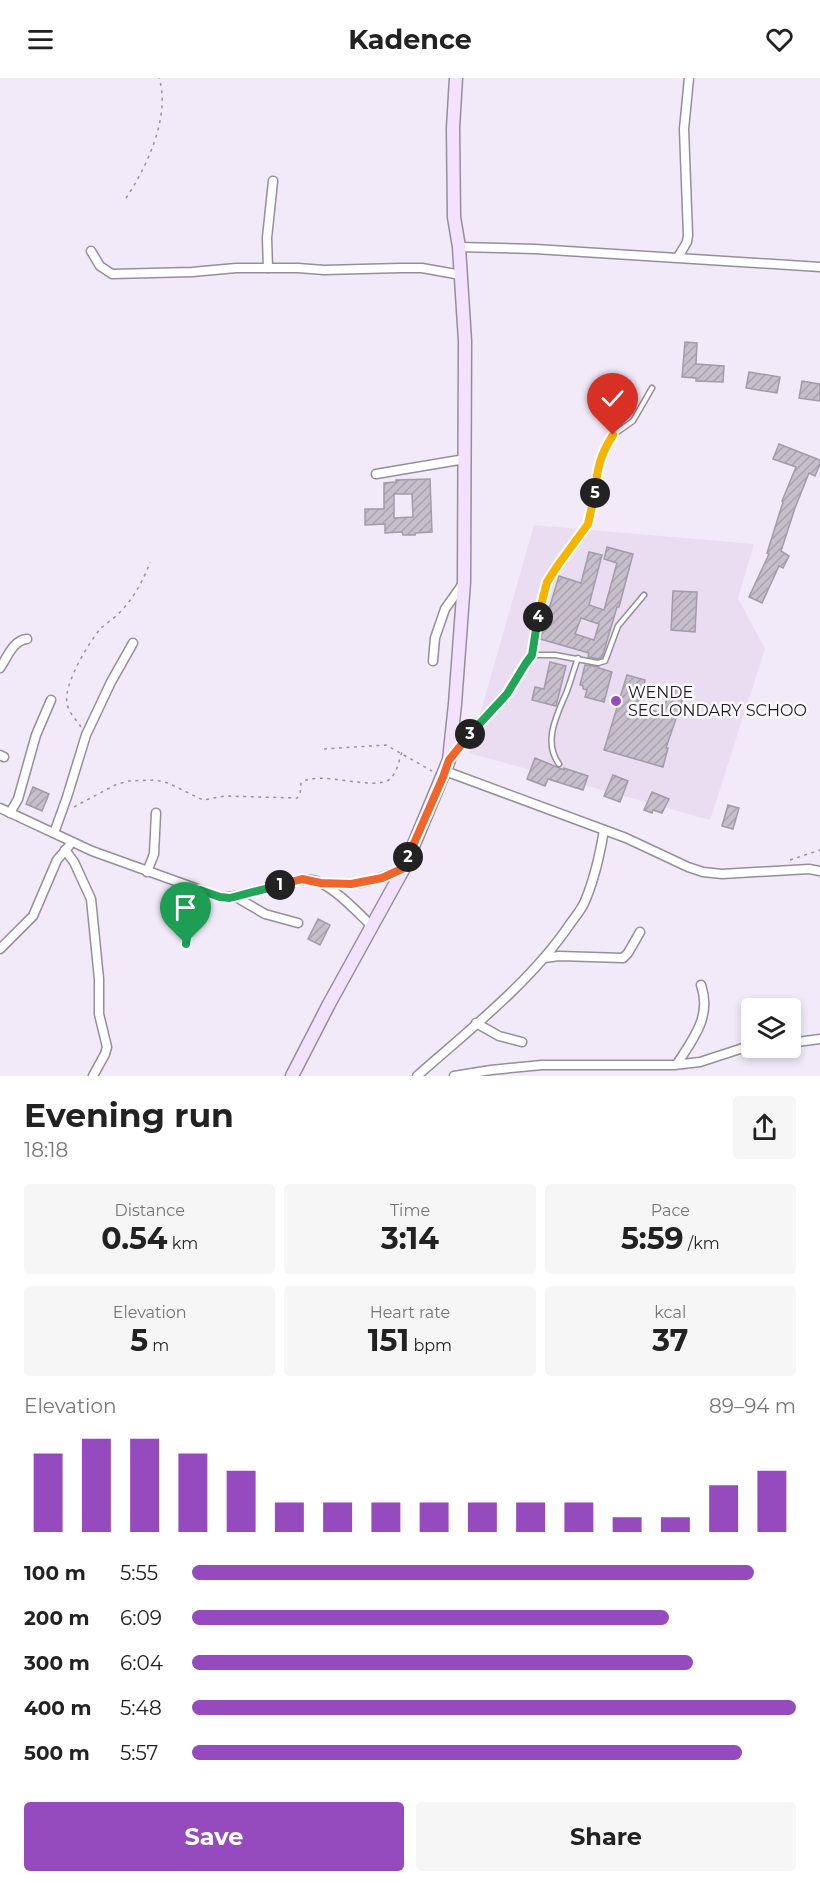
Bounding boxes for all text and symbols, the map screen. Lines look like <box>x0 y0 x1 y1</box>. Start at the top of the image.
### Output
icon: menu <box>24 23 57 56</box>
text: Kadence <box>348 23 472 56</box>
icon: heart <box>763 23 796 56</box>
pin <box>587 373 638 435</box>
icon: check <box>596 382 629 415</box>
pin: 5 <box>580 478 610 508</box>
text: 5 <box>590 483 600 502</box>
pin: 4 <box>523 602 553 632</box>
text: 4 <box>532 607 544 626</box>
place label: WENDE SECLONDARY SCHOO <box>628 683 807 720</box>
marker: WENDE SECLONDARY SCHOO <box>609 694 623 708</box>
pin: 3 <box>455 719 485 749</box>
text: 3 <box>465 724 475 743</box>
pin: 2 <box>393 842 423 872</box>
text: 2 <box>403 847 413 866</box>
pin: 1 <box>265 870 295 900</box>
text: 1 <box>277 875 283 894</box>
pin <box>160 882 211 944</box>
icon: arrive <box>169 891 202 924</box>
map controls <box>741 998 801 1058</box>
button: layers <box>741 998 801 1058</box>
text: Evening run <box>24 1095 234 1135</box>
button: share <box>733 1096 796 1159</box>
text: 18:18 <box>24 1138 68 1162</box>
text: Distance <box>115 1201 185 1220</box>
text: Time <box>390 1201 430 1220</box>
text: Pace <box>651 1201 690 1220</box>
text: 0.54 <box>101 1220 168 1257</box>
text: 3:14 <box>381 1220 439 1257</box>
text: 5:59 <box>621 1220 684 1257</box>
text: km <box>168 1234 198 1253</box>
text: /km <box>684 1234 720 1253</box>
text: Elevation <box>113 1303 187 1322</box>
text: Heart rate <box>370 1303 450 1322</box>
text: kcal <box>654 1303 686 1322</box>
text: 5 <box>130 1322 148 1359</box>
text: 151 <box>368 1322 409 1359</box>
text: 37 <box>652 1322 688 1359</box>
text: m <box>148 1336 169 1355</box>
text: bpm <box>409 1336 452 1355</box>
text: Elevation <box>24 1394 116 1418</box>
text: 89–94 m <box>709 1394 796 1418</box>
text: 100 m <box>24 1561 86 1585</box>
text: 5:55 <box>120 1561 158 1585</box>
text: 200 m <box>24 1606 90 1630</box>
text: 6:09 <box>120 1606 162 1630</box>
text: 300 m <box>24 1651 90 1675</box>
text: 6:04 <box>120 1651 163 1675</box>
text: 400 m <box>24 1696 92 1720</box>
text: 5:48 <box>120 1696 162 1720</box>
text: 500 m <box>24 1741 90 1765</box>
text: 5:57 <box>120 1741 158 1765</box>
button: Save <box>24 1802 404 1871</box>
button: Share <box>416 1802 796 1871</box>

